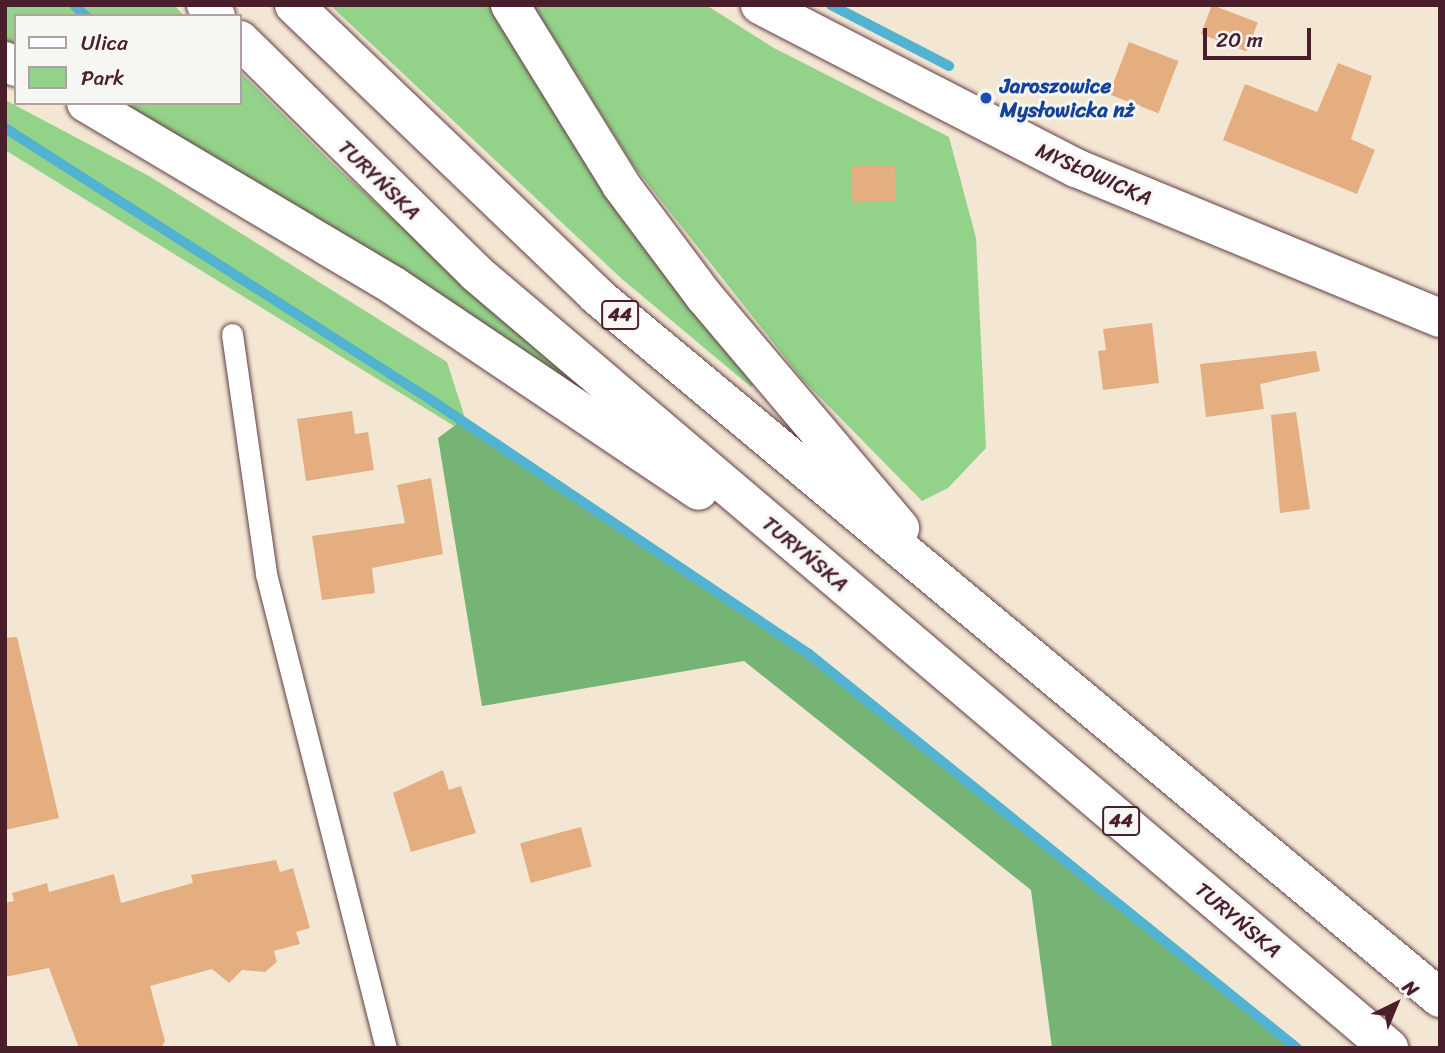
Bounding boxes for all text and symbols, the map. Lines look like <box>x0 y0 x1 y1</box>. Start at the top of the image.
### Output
legend <box>14 14 242 105</box>
scale bar <box>1207 14 1316 58</box>
text: 20 m <box>1216 21 1263 59</box>
text: Ulica <box>81 24 128 62</box>
text: Park <box>81 59 124 97</box>
place label: Jaroszowice Mysłowicka nż <box>1000 73 1134 123</box>
marker: Jaroszowice Mysłowicka nż <box>978 90 994 106</box>
street label: TURYŃSKA <box>333 135 425 225</box>
street label: MYSŁOWICKA <box>1032 137 1156 211</box>
road number: 44 <box>601 300 639 330</box>
street label: TURYŃSKA <box>757 511 853 597</box>
road number: 44 <box>1102 806 1140 836</box>
street label: TURYŃSKA <box>1190 877 1286 963</box>
north arrow <box>1361 969 1431 1039</box>
text: N <box>1395 972 1427 1005</box>

